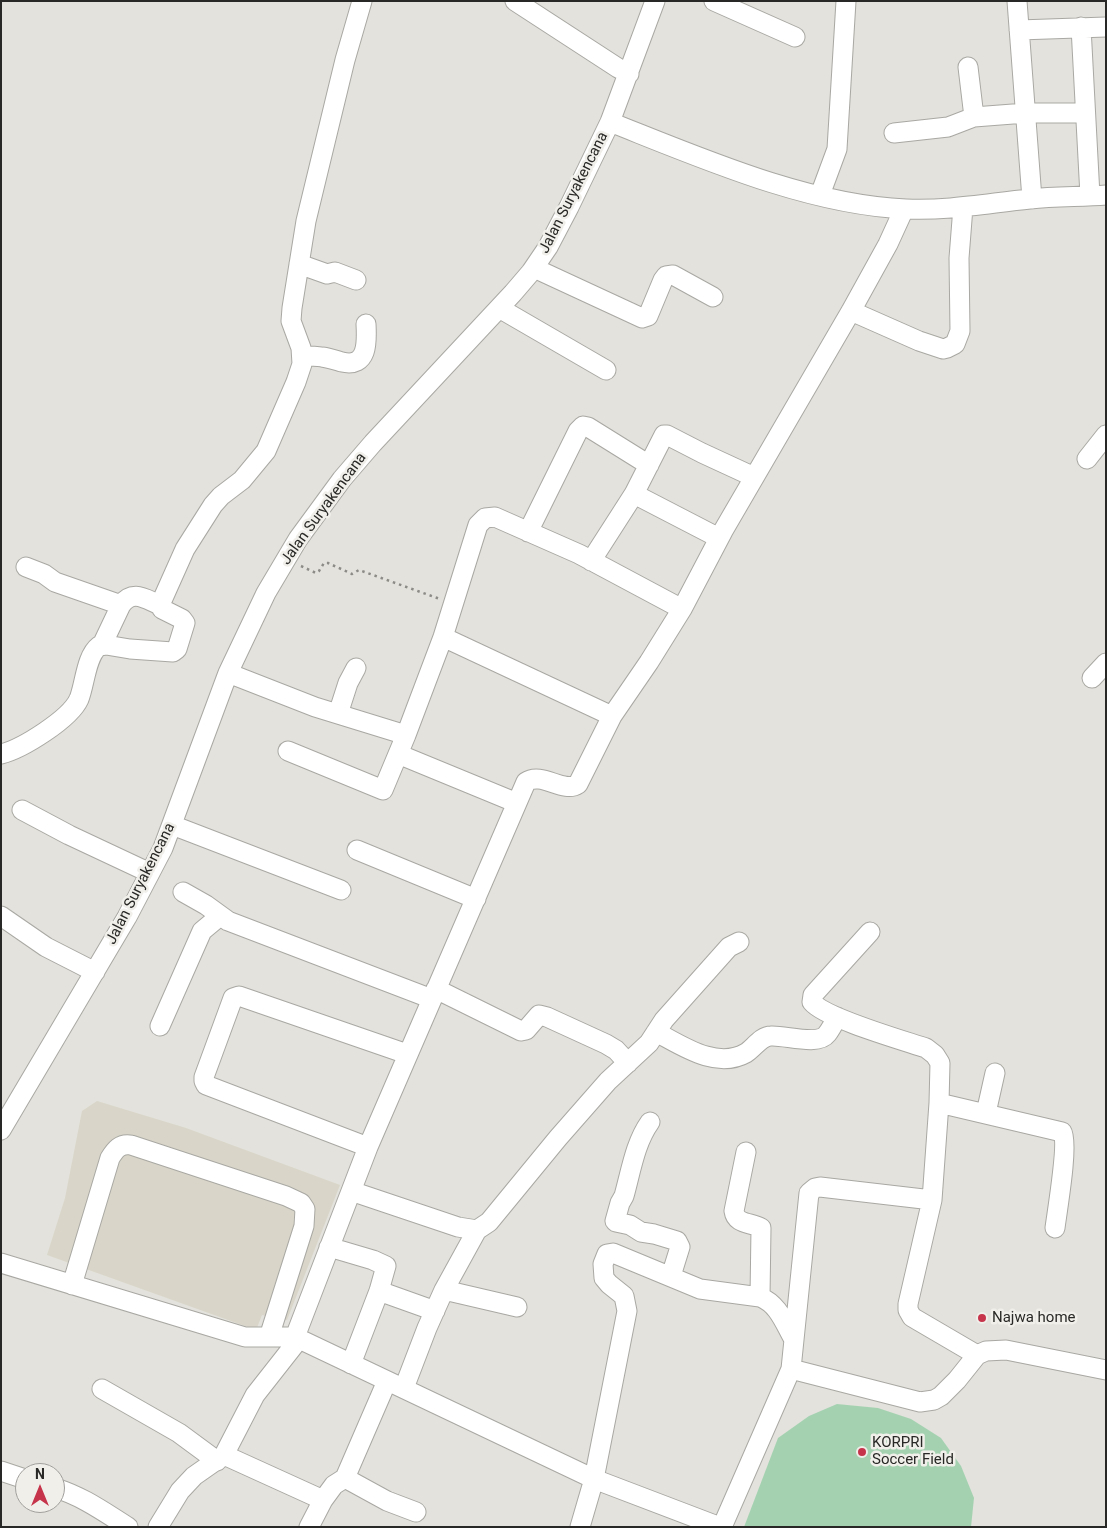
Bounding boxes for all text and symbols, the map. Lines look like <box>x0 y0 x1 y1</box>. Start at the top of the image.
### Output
street label: Jalan Suryakencana <box>536 129 612 257</box>
street label: Jalan Suryakencana <box>277 450 371 568</box>
street label: Jalan Suryakencana <box>103 820 179 948</box>
place label: Najwa home <box>992 1309 1076 1327</box>
marker: Najwa home <box>976 1312 988 1324</box>
place label: KORPRI Soccer Field <box>872 1434 954 1469</box>
marker: KORPRI Soccer Field <box>856 1446 868 1458</box>
north arrow <box>15 1463 65 1513</box>
text: N <box>35 1466 45 1482</box>

